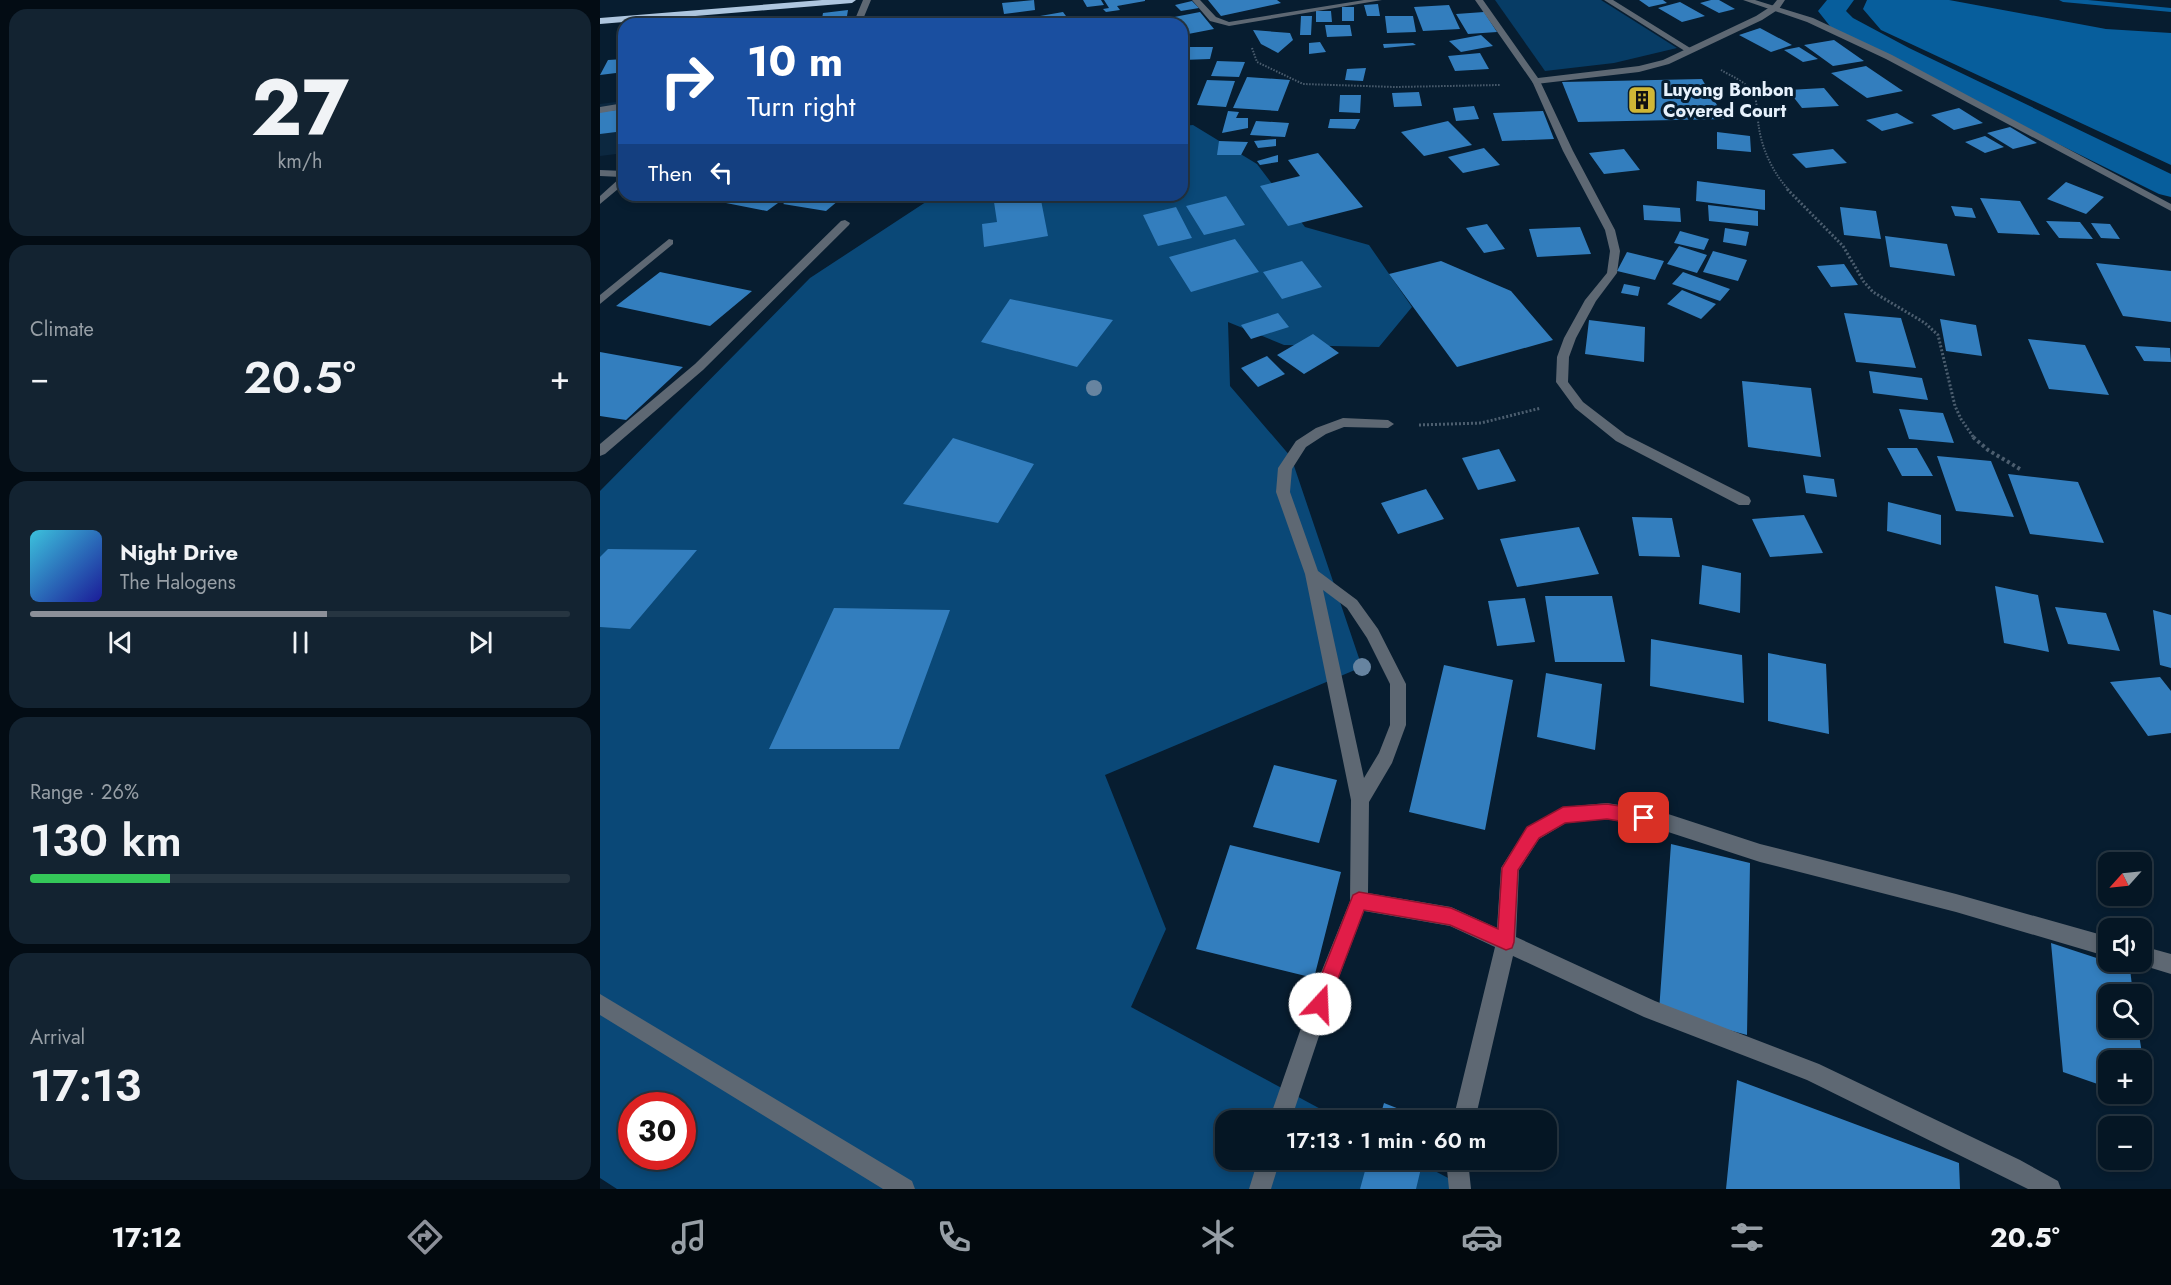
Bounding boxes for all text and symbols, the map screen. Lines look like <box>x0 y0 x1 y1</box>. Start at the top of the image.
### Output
text: 10 m <box>747 31 843 92</box>
icon: right <box>648 42 726 120</box>
text: 27 <box>251 52 349 164</box>
place label: Luyong Bonbon Covered Court <box>1663 77 1794 124</box>
building icon: Luyong Bonbon Covered Court <box>1626 84 1658 116</box>
text: Turn right <box>747 87 855 126</box>
text: km/h <box>277 147 323 176</box>
icon: left <box>705 156 738 189</box>
text: Then <box>648 157 693 189</box>
text: Climate <box>30 315 94 344</box>
text: 20.5° <box>243 345 356 410</box>
text: − <box>30 354 49 401</box>
text: + <box>550 354 570 401</box>
text: Night Drive <box>120 536 238 568</box>
text: The Halogens <box>120 568 236 597</box>
icon: previous <box>104 626 137 659</box>
icon: pause <box>284 626 317 659</box>
icon: next <box>464 626 497 659</box>
text: Range · 26% <box>30 778 139 807</box>
pin <box>1618 792 1669 843</box>
icon: arrive <box>1627 801 1660 834</box>
text: 130 km <box>30 808 182 873</box>
north arrow <box>2098 852 2152 906</box>
map controls <box>2098 852 2152 1170</box>
button: sound <box>2098 918 2152 972</box>
position arrow <box>1288 972 1352 1036</box>
button: search <box>2098 984 2152 1038</box>
text: Arrival <box>30 1023 85 1052</box>
button: + <box>2098 1050 2152 1104</box>
text: 17:13 <box>30 1053 141 1118</box>
speed limit sign: 30 <box>618 1092 696 1170</box>
button: − <box>2098 1116 2152 1170</box>
text: 17:13 · 1 min · 60 m <box>1286 1124 1486 1156</box>
icon: directions <box>404 1216 446 1258</box>
icon: music <box>668 1216 710 1258</box>
icon: phone <box>933 1216 975 1258</box>
icon: climate <box>1197 1216 1239 1258</box>
icon: car <box>1461 1216 1503 1258</box>
icon: filters <box>1726 1216 1768 1258</box>
text: 17:12 <box>111 1218 181 1257</box>
text: 20.5° <box>1990 1218 2060 1257</box>

